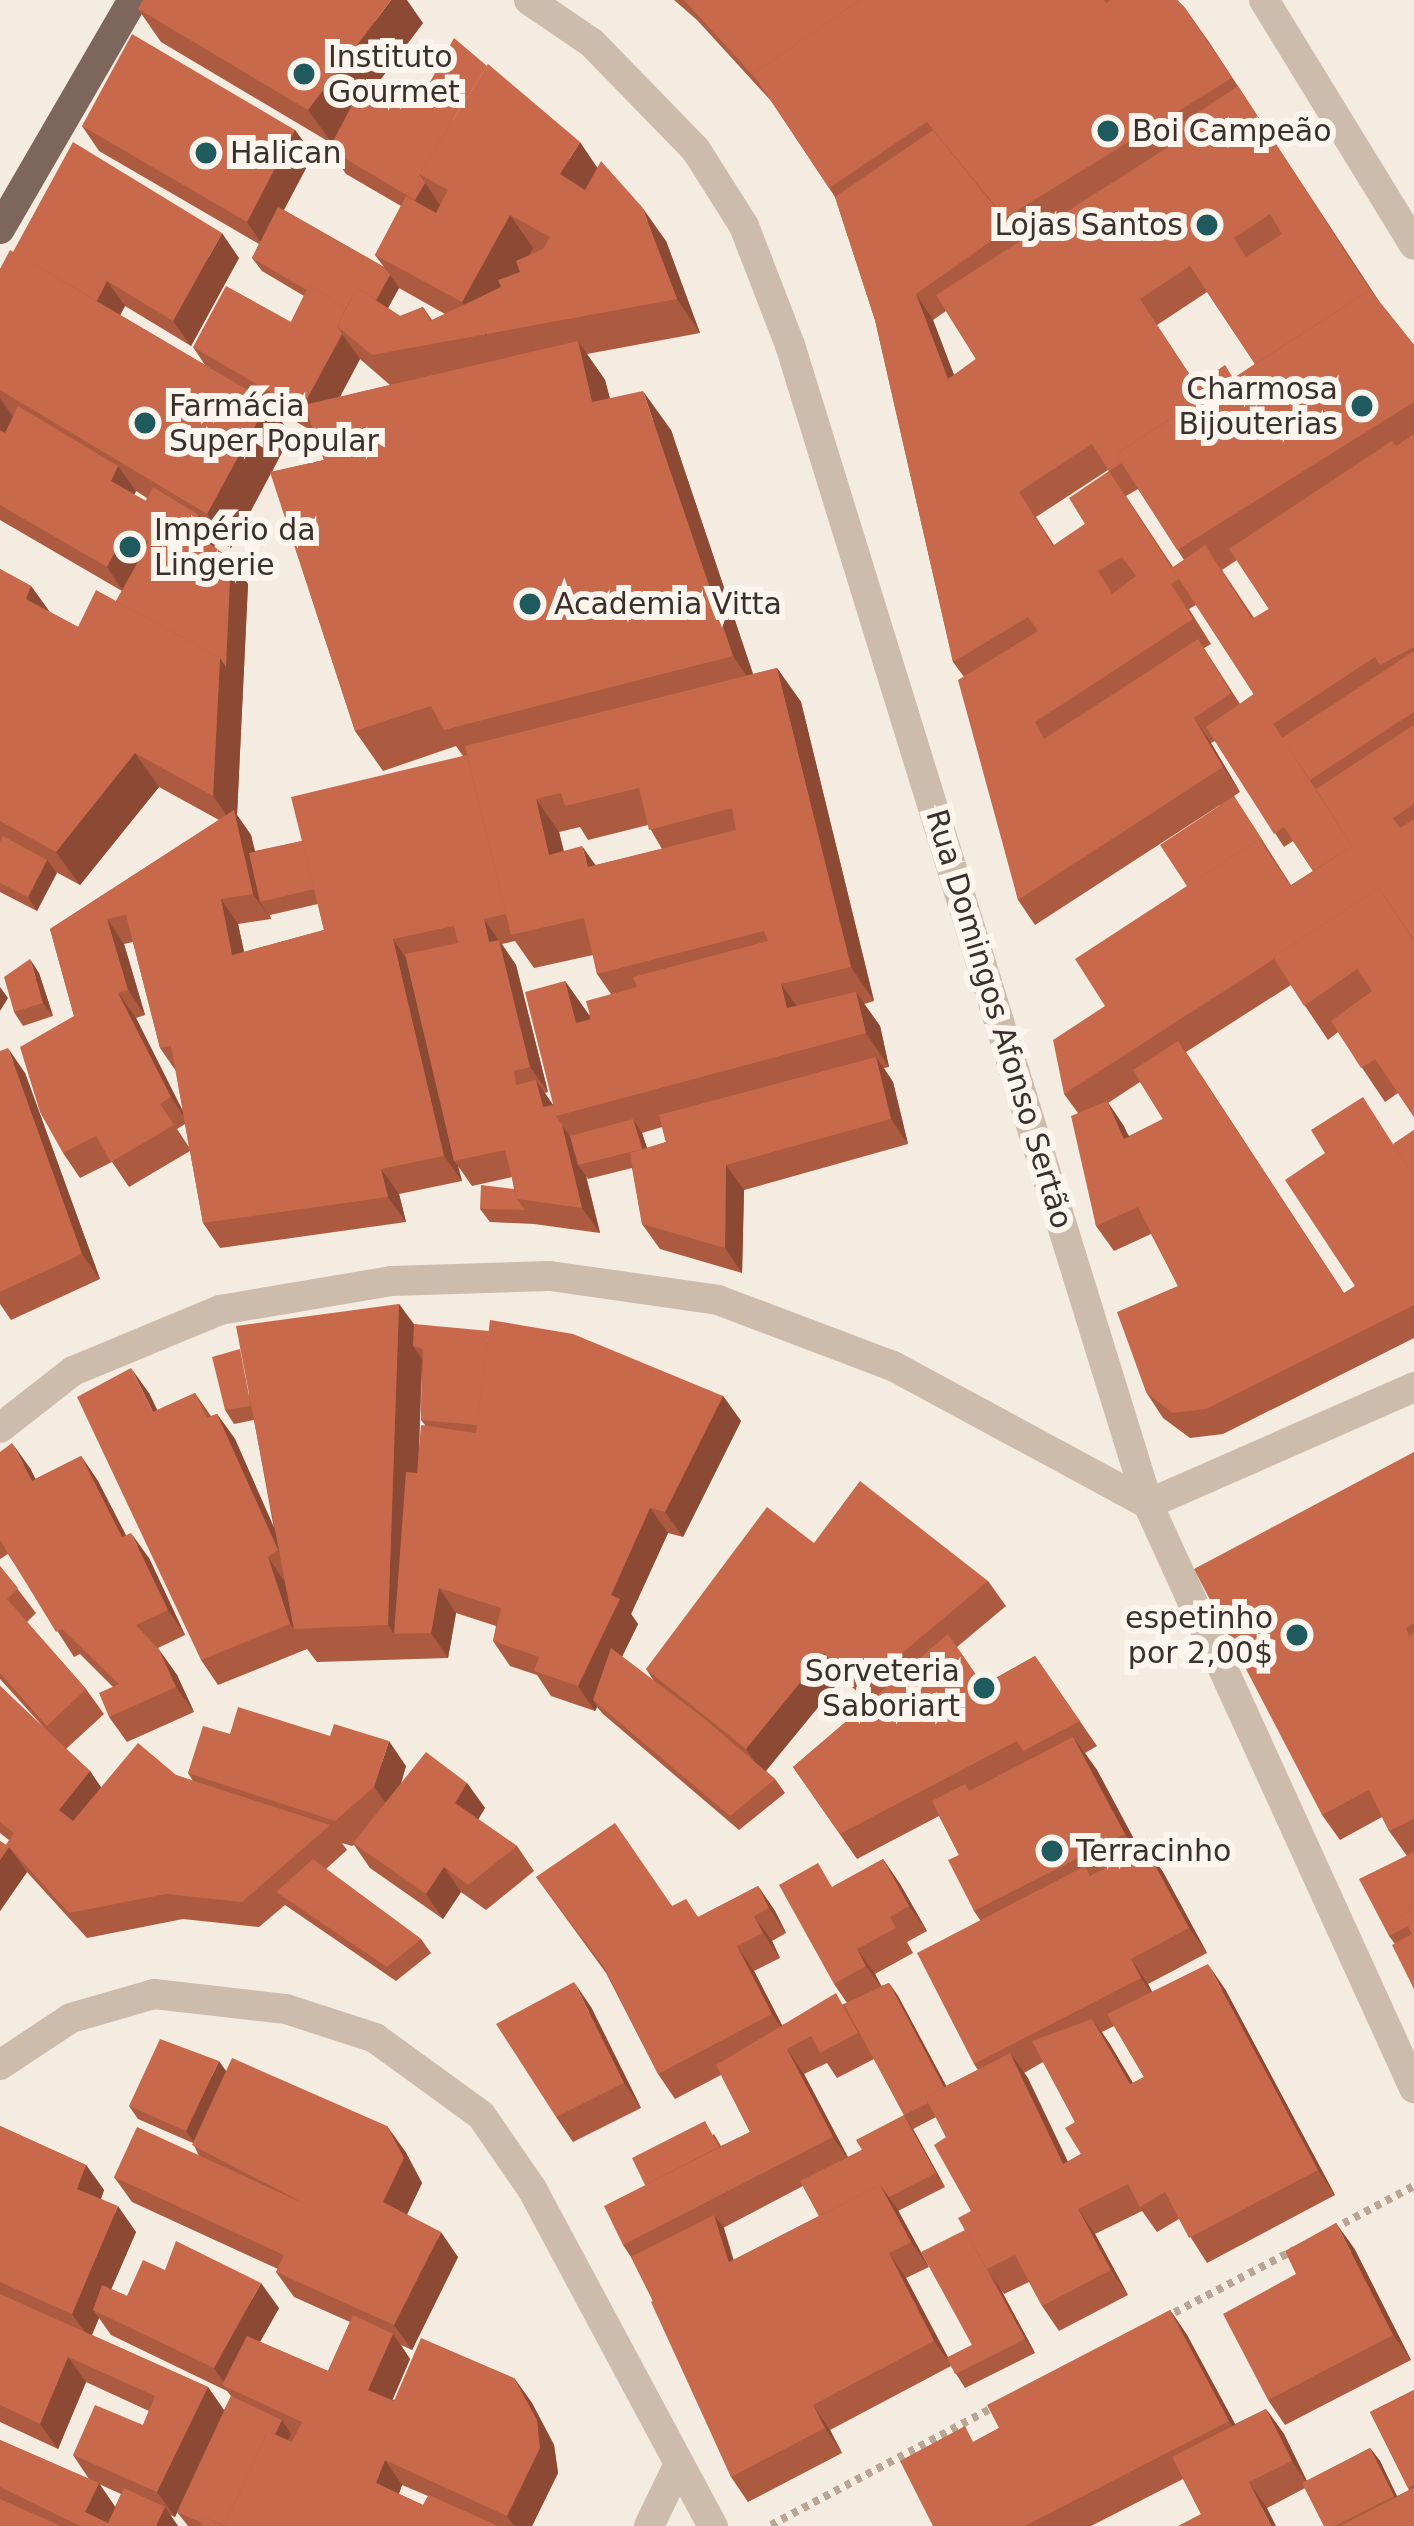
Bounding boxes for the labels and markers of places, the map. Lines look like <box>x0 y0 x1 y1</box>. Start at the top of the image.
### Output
place label: Instituto Gourmet <box>328 39 460 110</box>
marker: Instituto Gourmet <box>291 61 317 87</box>
place label: Boi Campeão <box>1132 113 1332 149</box>
marker: Boi Campeão <box>1095 118 1121 144</box>
place label: Halican <box>230 135 342 171</box>
marker: Halican <box>193 140 219 166</box>
place label: Lojas Santos <box>994 207 1183 243</box>
marker: Lojas Santos <box>1194 212 1220 238</box>
place label: Charmosa Bijouterias <box>1178 371 1338 442</box>
place label: Farmácia Super Popular <box>169 388 379 458</box>
marker: Charmosa Bijouterias <box>1349 393 1375 419</box>
marker: Farmácia Super Popular <box>132 410 158 436</box>
place label: Império da Lingerie <box>154 512 316 582</box>
marker: Império da Lingerie <box>117 534 143 560</box>
place label: Academia Vitta <box>554 586 782 622</box>
marker: Academia Vitta <box>517 591 543 617</box>
place label: espetinho por 2,00$ <box>1125 1600 1273 1670</box>
marker: espetinho por 2,00$ <box>1284 1622 1310 1648</box>
place label: Sorveteria Saboriart <box>805 1653 960 1724</box>
marker: Sorveteria Saboriart <box>971 1675 997 1701</box>
place label: Terracinho <box>1076 1833 1231 1869</box>
marker: Terracinho <box>1039 1838 1065 1864</box>

